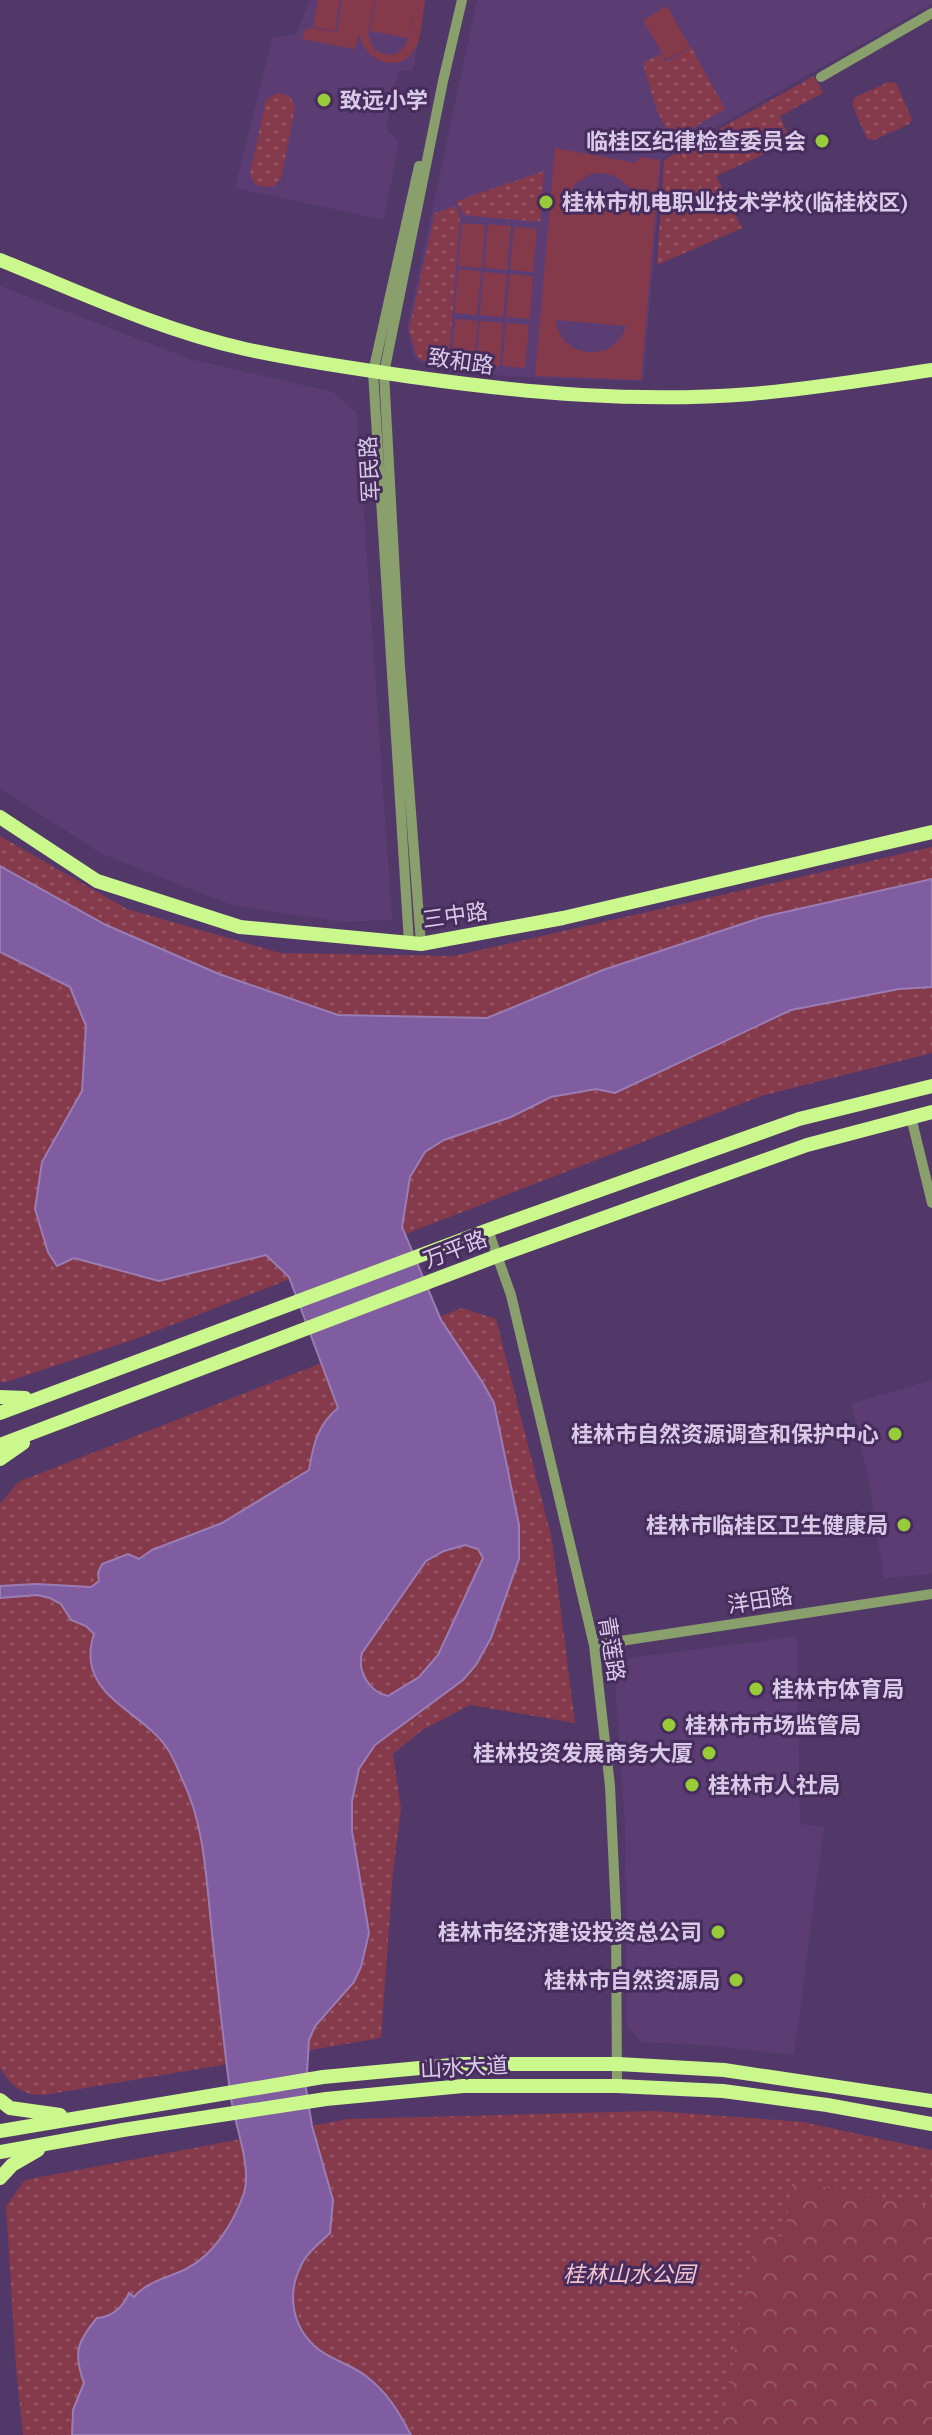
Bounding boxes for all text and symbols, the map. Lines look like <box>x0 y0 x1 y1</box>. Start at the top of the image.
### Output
place label: 致远小学 <box>340 85 428 115</box>
marker: 致远小学 <box>315 91 333 109</box>
place label: 临桂区纪律检查委员会 <box>586 126 806 156</box>
marker: 临桂区纪律检查委员会 <box>813 132 831 150</box>
place label: 桂林市机电职业技术学校(临桂校区) <box>562 187 909 217</box>
marker: 桂林市机电职业技术学校(临桂校区) <box>537 193 555 211</box>
street label: 致和路 <box>426 342 496 380</box>
street label: 军民路 <box>352 435 386 503</box>
street label: 三中路 <box>420 896 490 934</box>
street label: 万平路 <box>419 1223 491 1275</box>
place label: 桂林市自然资源调查和保护中心 <box>571 1419 879 1449</box>
marker: 桂林市自然资源调查和保护中心 <box>886 1425 904 1443</box>
place label: 桂林市临桂区卫生健康局 <box>646 1510 888 1540</box>
marker: 桂林市临桂区卫生健康局 <box>895 1516 913 1534</box>
street label: 洋田路 <box>725 1580 795 1620</box>
street label: 青莲路 <box>592 1614 632 1684</box>
place label: 桂林市体育局 <box>772 1674 904 1704</box>
marker: 桂林市体育局 <box>747 1680 765 1698</box>
place label: 桂林市市场监管局 <box>685 1710 861 1740</box>
marker: 桂林市市场监管局 <box>660 1716 678 1734</box>
place label: 桂林投资发展商务大厦 <box>473 1738 693 1768</box>
marker: 桂林投资发展商务大厦 <box>700 1744 718 1762</box>
place label: 桂林市人社局 <box>708 1770 840 1800</box>
marker: 桂林市人社局 <box>683 1776 701 1794</box>
place label: 桂林市经济建设投资总公司 <box>438 1917 702 1947</box>
marker: 桂林市经济建设投资总公司 <box>709 1923 727 1941</box>
place label: 桂林市自然资源局 <box>544 1965 720 1995</box>
marker: 桂林市自然资源局 <box>727 1971 745 1989</box>
street label: 山水大道 <box>419 2050 509 2084</box>
park label: 桂林山水公园 <box>563 2259 698 2289</box>

